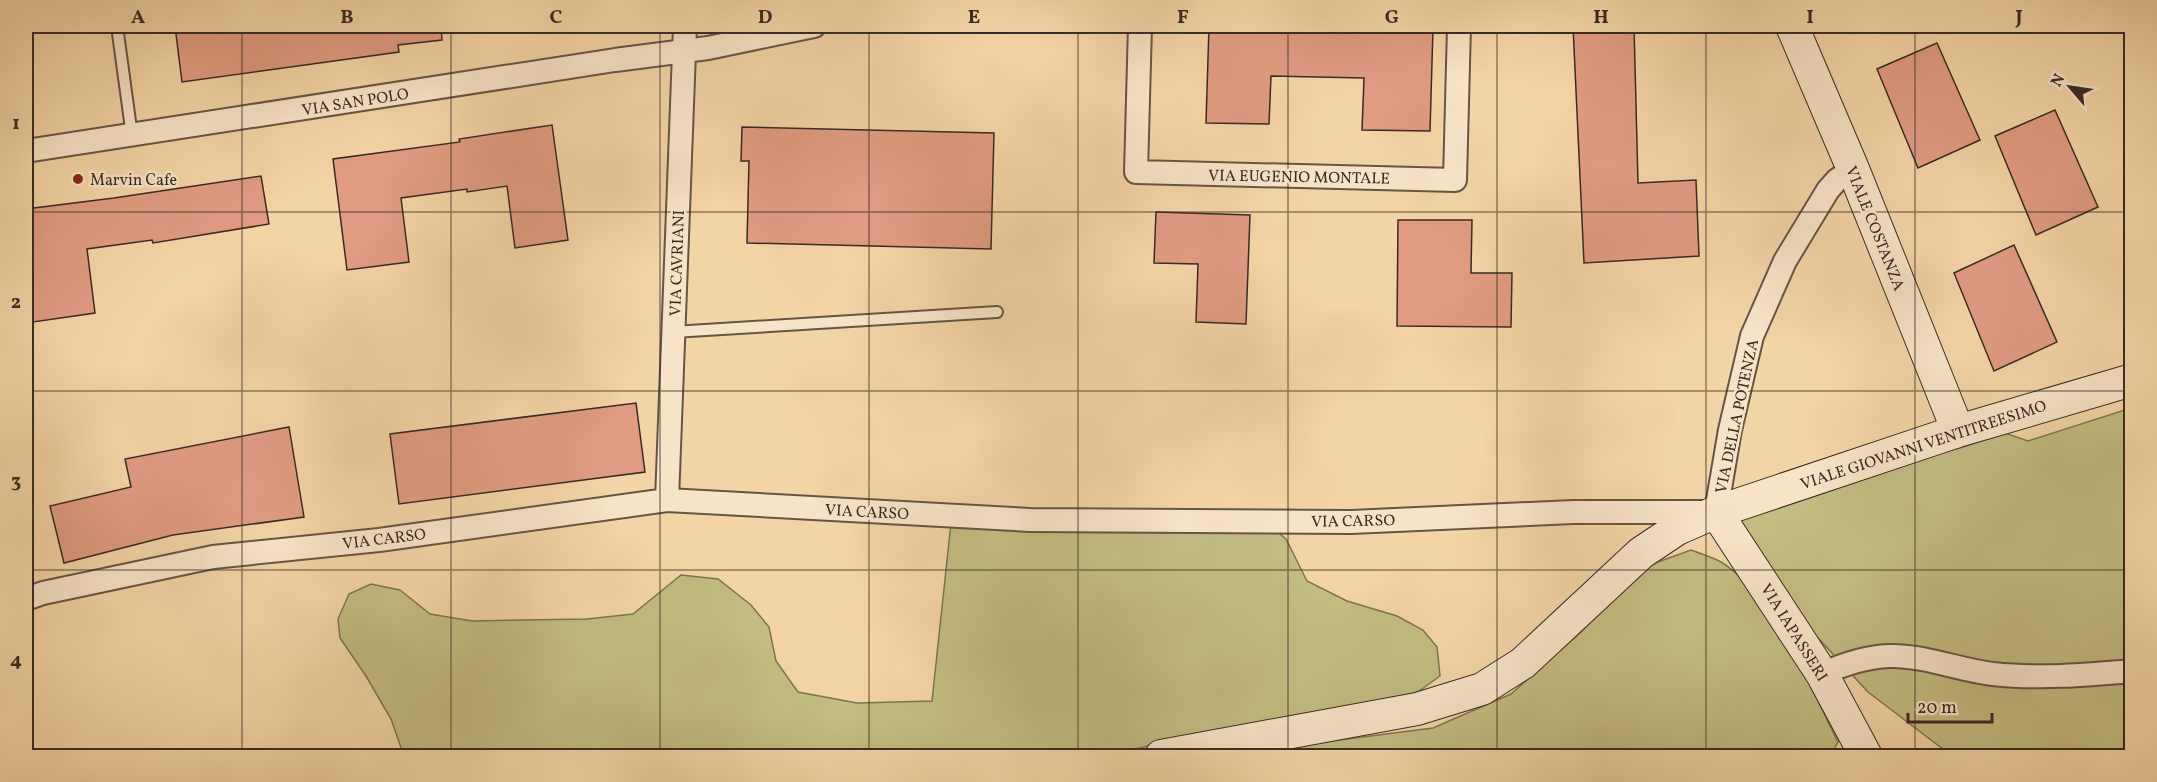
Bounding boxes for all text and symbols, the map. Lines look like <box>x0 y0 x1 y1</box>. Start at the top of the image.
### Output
text: A <box>131 4 145 32</box>
text: B <box>340 4 354 32</box>
text: C <box>550 4 563 32</box>
text: D <box>758 4 772 32</box>
text: E <box>968 4 980 32</box>
text: F <box>1177 4 1189 32</box>
text: G <box>1385 4 1399 32</box>
text: H <box>1593 4 1609 32</box>
text: I <box>1806 4 1814 32</box>
text: J <box>2014 4 2023 32</box>
north arrow <box>2040 57 2100 117</box>
text: N <box>2046 70 2071 91</box>
street label: VIA SAN POLO <box>300 84 411 122</box>
text: 1 <box>12 110 20 138</box>
street label: VIALE COSTANZA <box>1839 163 1909 294</box>
street label: VIA EUGENIO MONTALE <box>1208 165 1390 191</box>
place label: Marvin Cafe <box>90 170 177 192</box>
marker: Marvin Cafe <box>71 172 85 186</box>
street label: VIA CAVRIANI <box>665 209 691 317</box>
text: 2 <box>11 289 21 317</box>
street label: VIA DELLA POTENZA <box>1711 337 1765 496</box>
street label: VIALE GIOVANNI VENTITREESIMO <box>1798 396 2050 496</box>
text: 3 <box>11 468 21 496</box>
street label: VIA CARSO <box>824 500 910 526</box>
street label: VIA CARSO <box>1311 510 1396 534</box>
street label: VIA CARSO <box>341 524 428 556</box>
street label: VIA IAPASSERI <box>1754 580 1832 686</box>
text: 4 <box>10 647 22 675</box>
scale bar <box>1908 686 1992 724</box>
text: 20 m <box>1917 696 1957 721</box>

